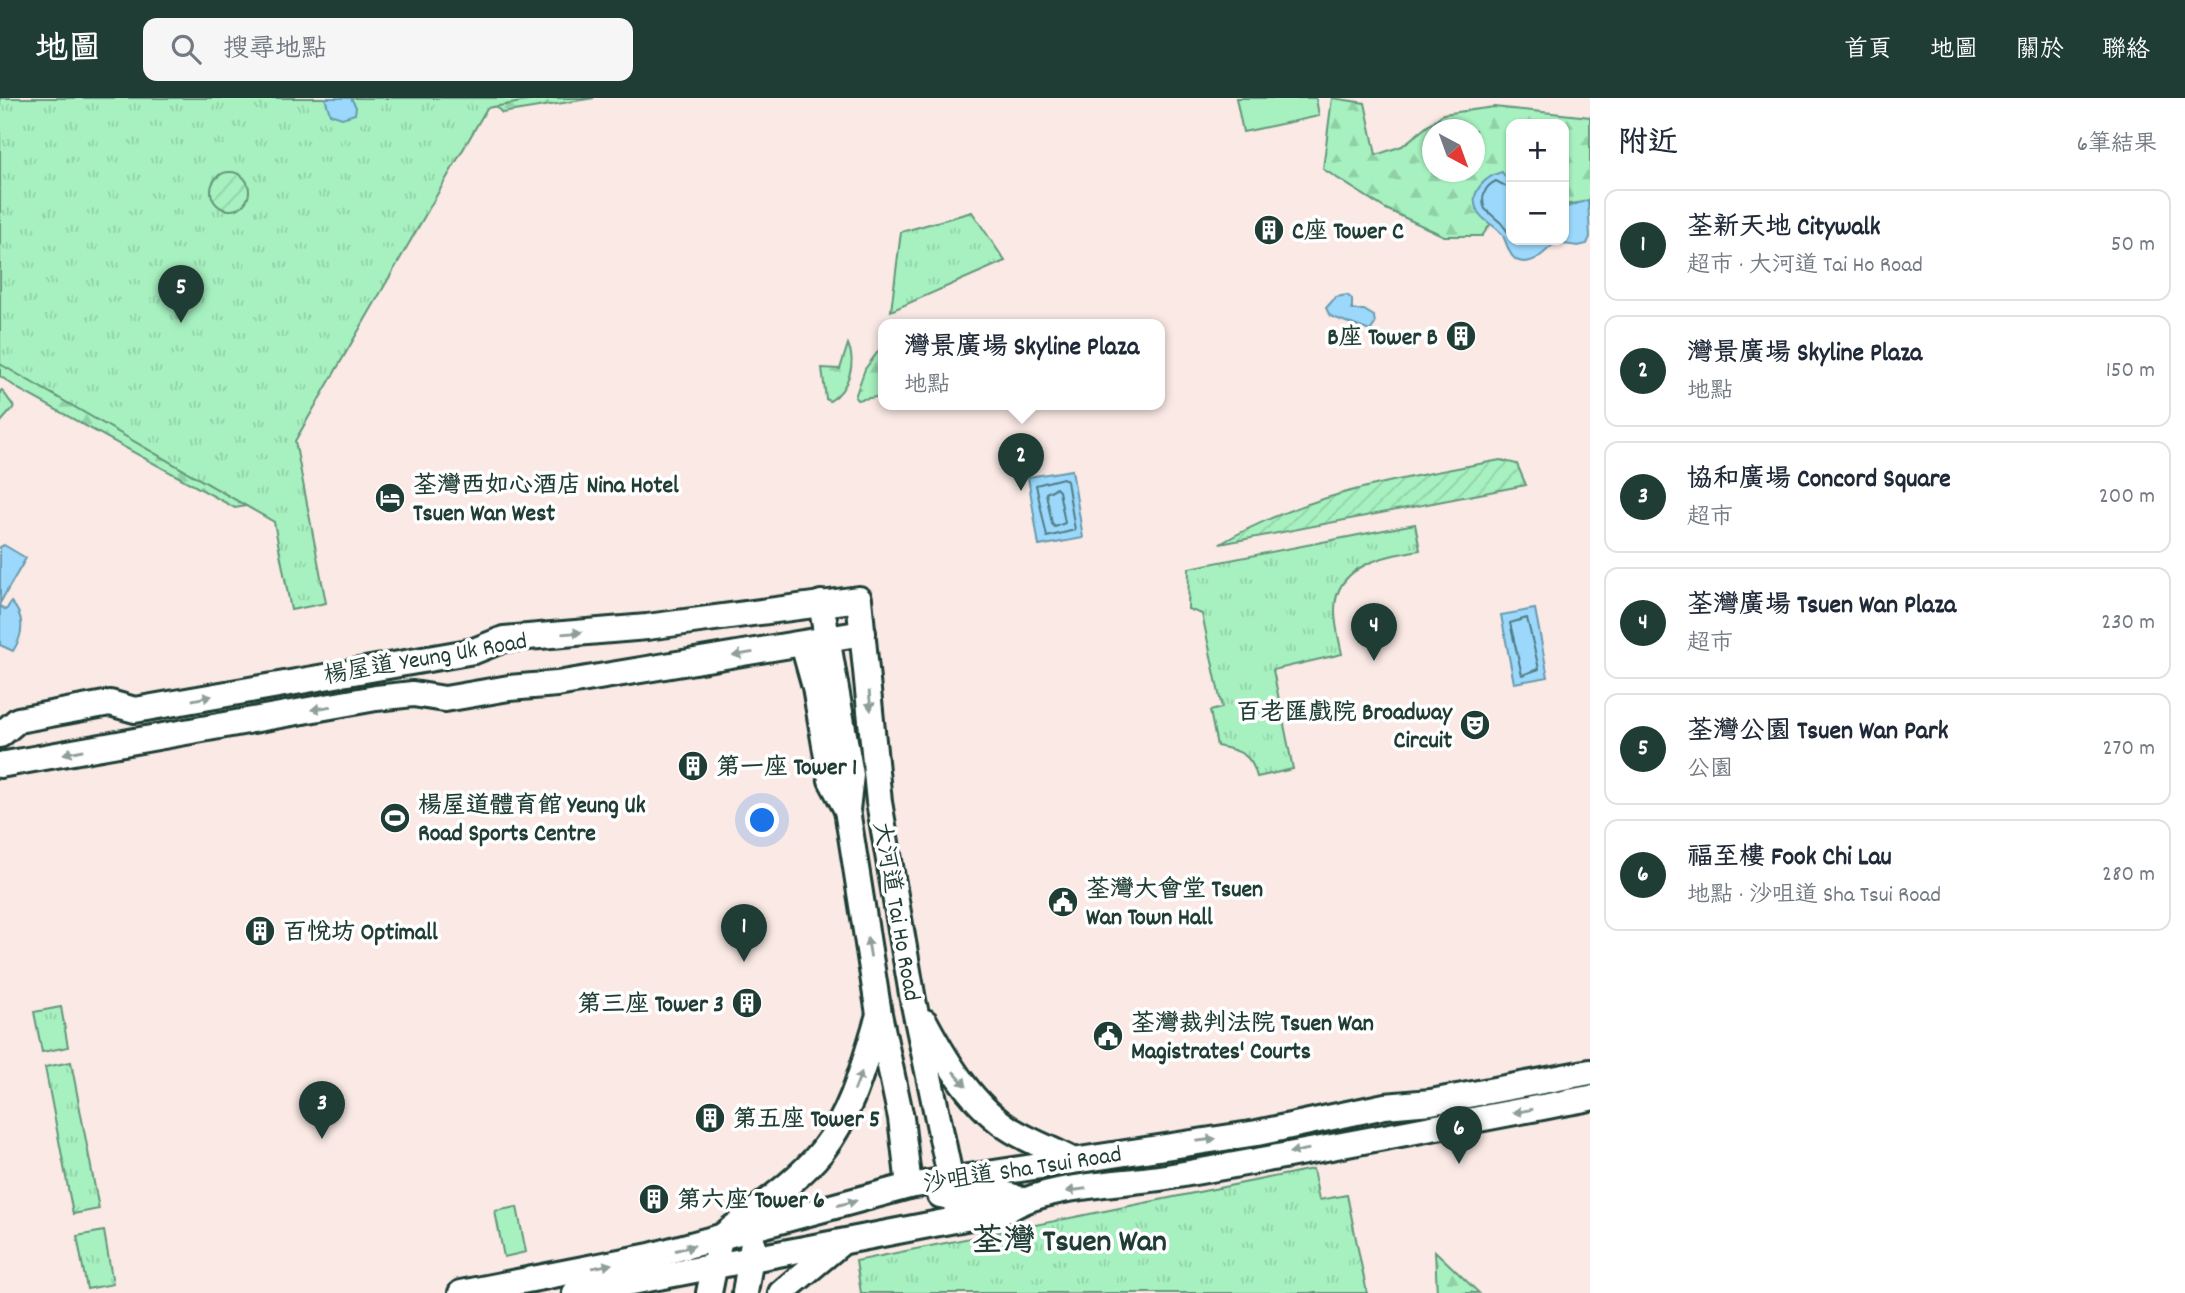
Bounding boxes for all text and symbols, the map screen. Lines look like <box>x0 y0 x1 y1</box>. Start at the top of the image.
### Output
search box <box>143 18 633 81</box>
text: 地圖 <box>35 28 101 75</box>
icon: search <box>167 30 205 68</box>
text: 搜尋地點 <box>223 32 327 69</box>
text: 首頁 <box>1844 34 1892 68</box>
text: 地圖 <box>1930 34 1978 68</box>
text: 關於 <box>2016 34 2064 68</box>
text: 聯絡 <box>2102 34 2150 68</box>
north arrow <box>1422 119 1485 182</box>
map controls <box>1506 119 1569 245</box>
button: + <box>1506 119 1569 182</box>
text: 附近 <box>1618 124 1678 167</box>
text: 6筆結果 <box>2077 129 2157 162</box>
button: − <box>1506 182 1569 245</box>
text: 荃新天地 Citywalk <box>1687 210 1880 247</box>
building icon: C座 Tower C <box>1252 213 1286 247</box>
place label: C座 Tower C <box>1292 216 1404 250</box>
text: 1 <box>1640 229 1646 262</box>
text: 50 m <box>2111 229 2155 262</box>
text: 超市 · 大河道 Tai Ho Road <box>1687 250 1923 283</box>
pin: 5 <box>158 265 204 323</box>
popup <box>878 319 1165 410</box>
building icon: B座 Tower B <box>1444 319 1478 353</box>
place label: B座 Tower B <box>1327 322 1438 356</box>
text: 灣景廣場 Skyline Plaza <box>904 330 1139 367</box>
text: 灣景廣場 Skyline Plaza <box>1687 336 1922 373</box>
text: 2 <box>1638 355 1648 388</box>
text: 150 m <box>2106 355 2155 388</box>
text: 地點 <box>904 370 950 403</box>
text: 地點 <box>1687 376 1733 409</box>
pin: 2 <box>998 433 1044 491</box>
text: 協和廣場 Concord Square <box>1687 462 1951 499</box>
place label: 荃灣西如心酒店 Nina Hotel Tsuen Wan West <box>413 470 679 532</box>
hotel icon: 荃灣西如心酒店 Nina Hotel Tsuen Wan West <box>373 481 407 515</box>
text: 3 <box>1638 481 1648 514</box>
text: 200 m <box>2099 481 2155 514</box>
text: 超市 <box>1687 502 1733 535</box>
text: 荃灣廣場 Tsuen Wan Plaza <box>1687 588 1956 625</box>
pin: 4 <box>1351 603 1397 661</box>
text: 4 <box>1638 607 1648 640</box>
text: 230 m <box>2101 607 2155 640</box>
street label: 楊屋道 Yeung Uk Road <box>321 625 530 695</box>
one-way arrow <box>562 627 584 638</box>
text: 超市 <box>1687 628 1733 661</box>
one-way arrow <box>732 649 754 660</box>
one-way arrow <box>865 690 876 712</box>
one-way arrow <box>191 692 213 703</box>
place label: 百老匯戲院 Broadway Circuit <box>1237 697 1453 759</box>
one-way arrow <box>310 702 332 713</box>
theatre icon: 百老匯戲院 Broadway Circuit <box>1458 708 1492 742</box>
text: 荃灣公園 Tsuen Wan Park <box>1687 714 1948 751</box>
text: 5 <box>1638 733 1648 766</box>
text: 270 m <box>2103 733 2155 766</box>
one-way arrow <box>62 747 84 758</box>
building icon: 第一座 Tower 1 <box>676 749 710 783</box>
place label: 第一座 Tower 1 <box>716 752 857 786</box>
text: 公園 <box>1687 754 1733 787</box>
place label: 楊屋道體育館 Yeung Uk Road Sports Centre <box>418 790 646 852</box>
sports icon: 楊屋道體育館 Yeung Uk Road Sports Centre <box>378 801 412 835</box>
your location <box>745 803 779 837</box>
street label: 大河道 Tai Ho Road <box>863 819 928 1004</box>
text: 福至樓 Fook Chi Lau <box>1687 840 1892 877</box>
text: 6 <box>1637 859 1649 892</box>
text: 280 m <box>2102 859 2155 892</box>
place label: 荃灣大會堂 Tsuen Wan Town Hall <box>1086 874 1263 936</box>
text: 地點 · 沙咀道 Sha Tsui Road <box>1687 880 1941 913</box>
public building icon: 荃灣大會堂 Tsuen Wan Town Hall <box>1046 885 1080 919</box>
pin: 1 <box>721 904 767 962</box>
building icon: 百悅坊 Optimall <box>243 914 277 948</box>
place label: 百悅坊 Optimall <box>283 917 438 951</box>
one-way arrow <box>863 936 874 958</box>
building icon: 第三座 Tower 3 <box>730 986 764 1020</box>
place label: 第三座 Tower 3 <box>577 989 724 1023</box>
place label: 荃灣裁判法院 Tsuen Wan Magistrates' Courts <box>1131 1008 1374 1070</box>
public building icon: 荃灣裁判法院 Tsuen Wan Magistrates' Courts <box>1091 1019 1125 1053</box>
one-way arrow <box>952 1070 968 1087</box>
one-way arrow <box>853 1071 864 1092</box>
pin: 3 <box>299 1081 345 1139</box>
building icon: 第五座 Tower 5 <box>693 1101 727 1135</box>
place label: 第五座 Tower 5 <box>733 1104 880 1138</box>
one-way arrow <box>1512 1105 1534 1116</box>
pin: 6 <box>1436 1106 1482 1164</box>
one-way arrow <box>1195 1134 1217 1145</box>
street label: 沙咀道 Sha Tsui Road <box>921 1138 1124 1203</box>
one-way arrow <box>1288 1146 1310 1157</box>
building icon: 第六座 Tower 6 <box>637 1182 671 1216</box>
place label: 第六座 Tower 6 <box>677 1185 825 1219</box>
one-way arrow <box>1065 1185 1087 1196</box>
one-way arrow <box>836 1197 858 1208</box>
district label: 荃灣 Tsuen Wan <box>971 1221 1167 1267</box>
one-way arrow <box>675 1242 696 1252</box>
one-way arrow <box>591 1260 613 1271</box>

